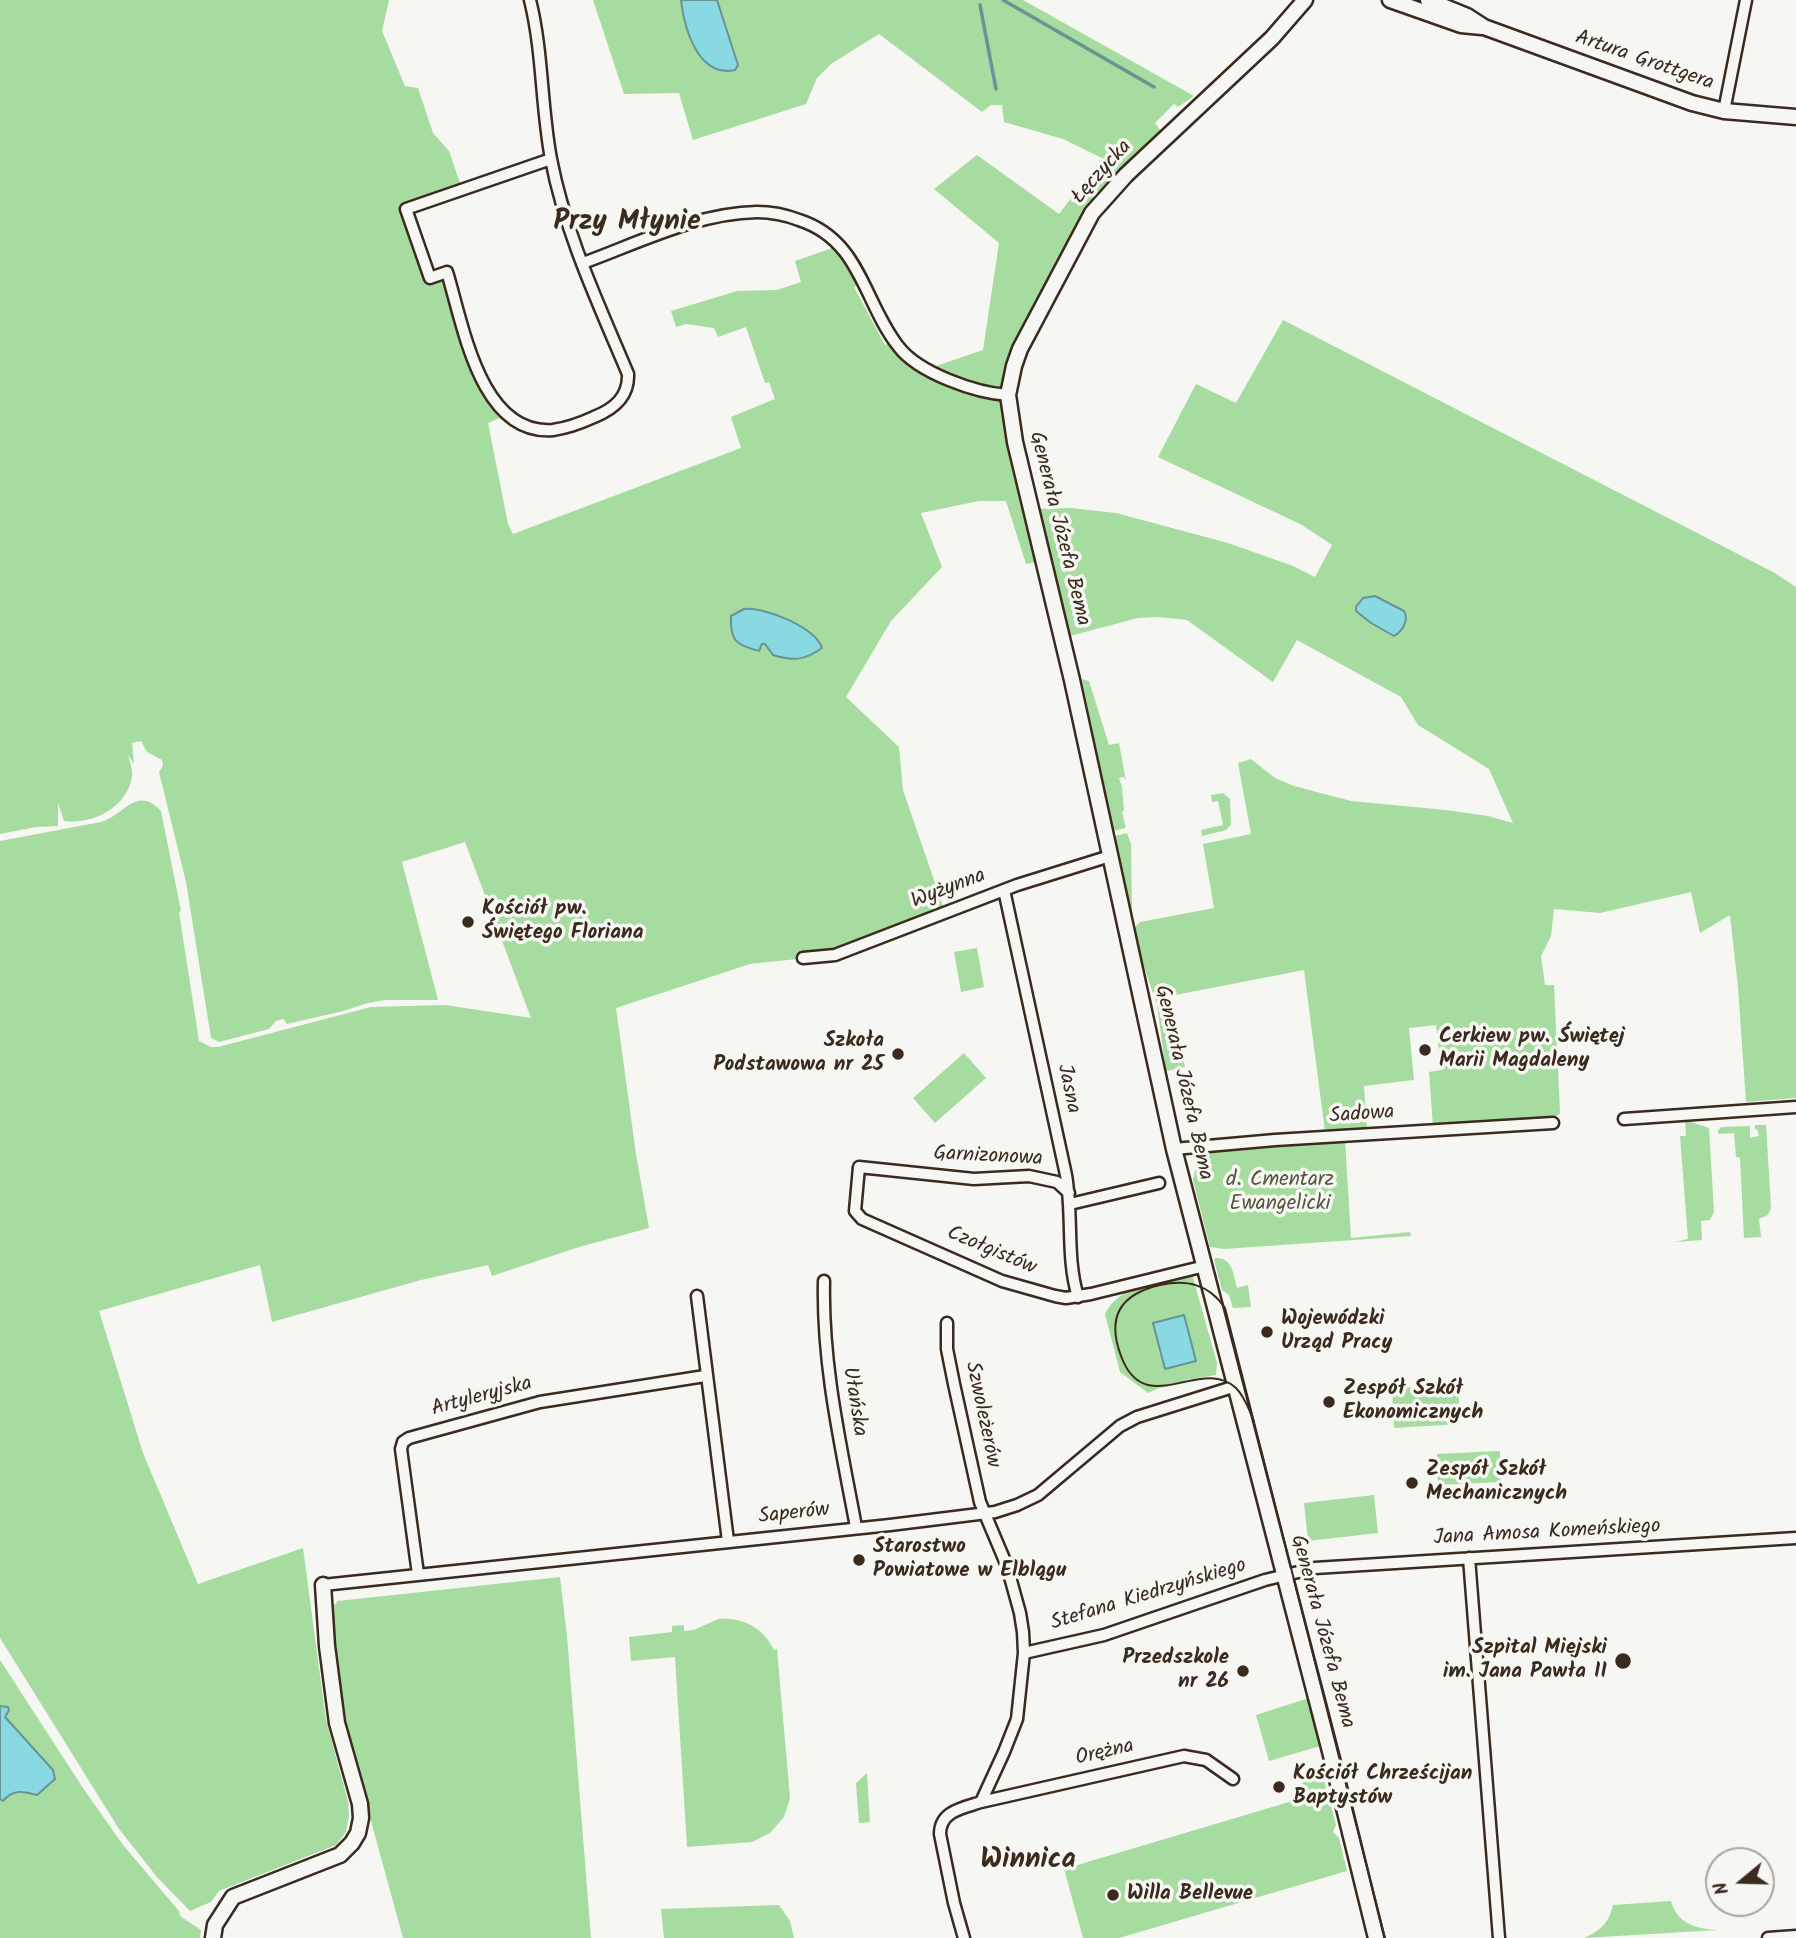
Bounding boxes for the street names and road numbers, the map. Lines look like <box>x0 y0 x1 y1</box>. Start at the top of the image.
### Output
street label: Artura Grottgera <box>1571 26 1717 98</box>
street label: Łęczycka <box>1068 136 1138 210</box>
street label: Generała Józefa Bema <box>1022 429 1094 629</box>
street label: Wyżynna <box>908 864 990 916</box>
street label: Generała Józefa Bema <box>1147 983 1217 1183</box>
street label: Jasna <box>1050 1062 1084 1116</box>
street label: Sadowa <box>1329 1101 1395 1131</box>
street label: Garnizonowa <box>933 1143 1043 1173</box>
street label: Czołgistów <box>943 1222 1039 1282</box>
street label: Szwoleżerów <box>957 1360 1005 1470</box>
street label: Ułańska <box>835 1366 871 1438</box>
street label: Artyleryjska <box>429 1372 535 1424</box>
street label: Saperów <box>757 1499 831 1531</box>
street label: Jana Amosa Komeńskiego <box>1433 1515 1661 1553</box>
street label: Generała Józefa Bema <box>1283 1533 1359 1731</box>
street label: Stefana Kiedrzyńskiego <box>1048 1554 1250 1638</box>
street label: Orężna <box>1073 1735 1137 1773</box>

